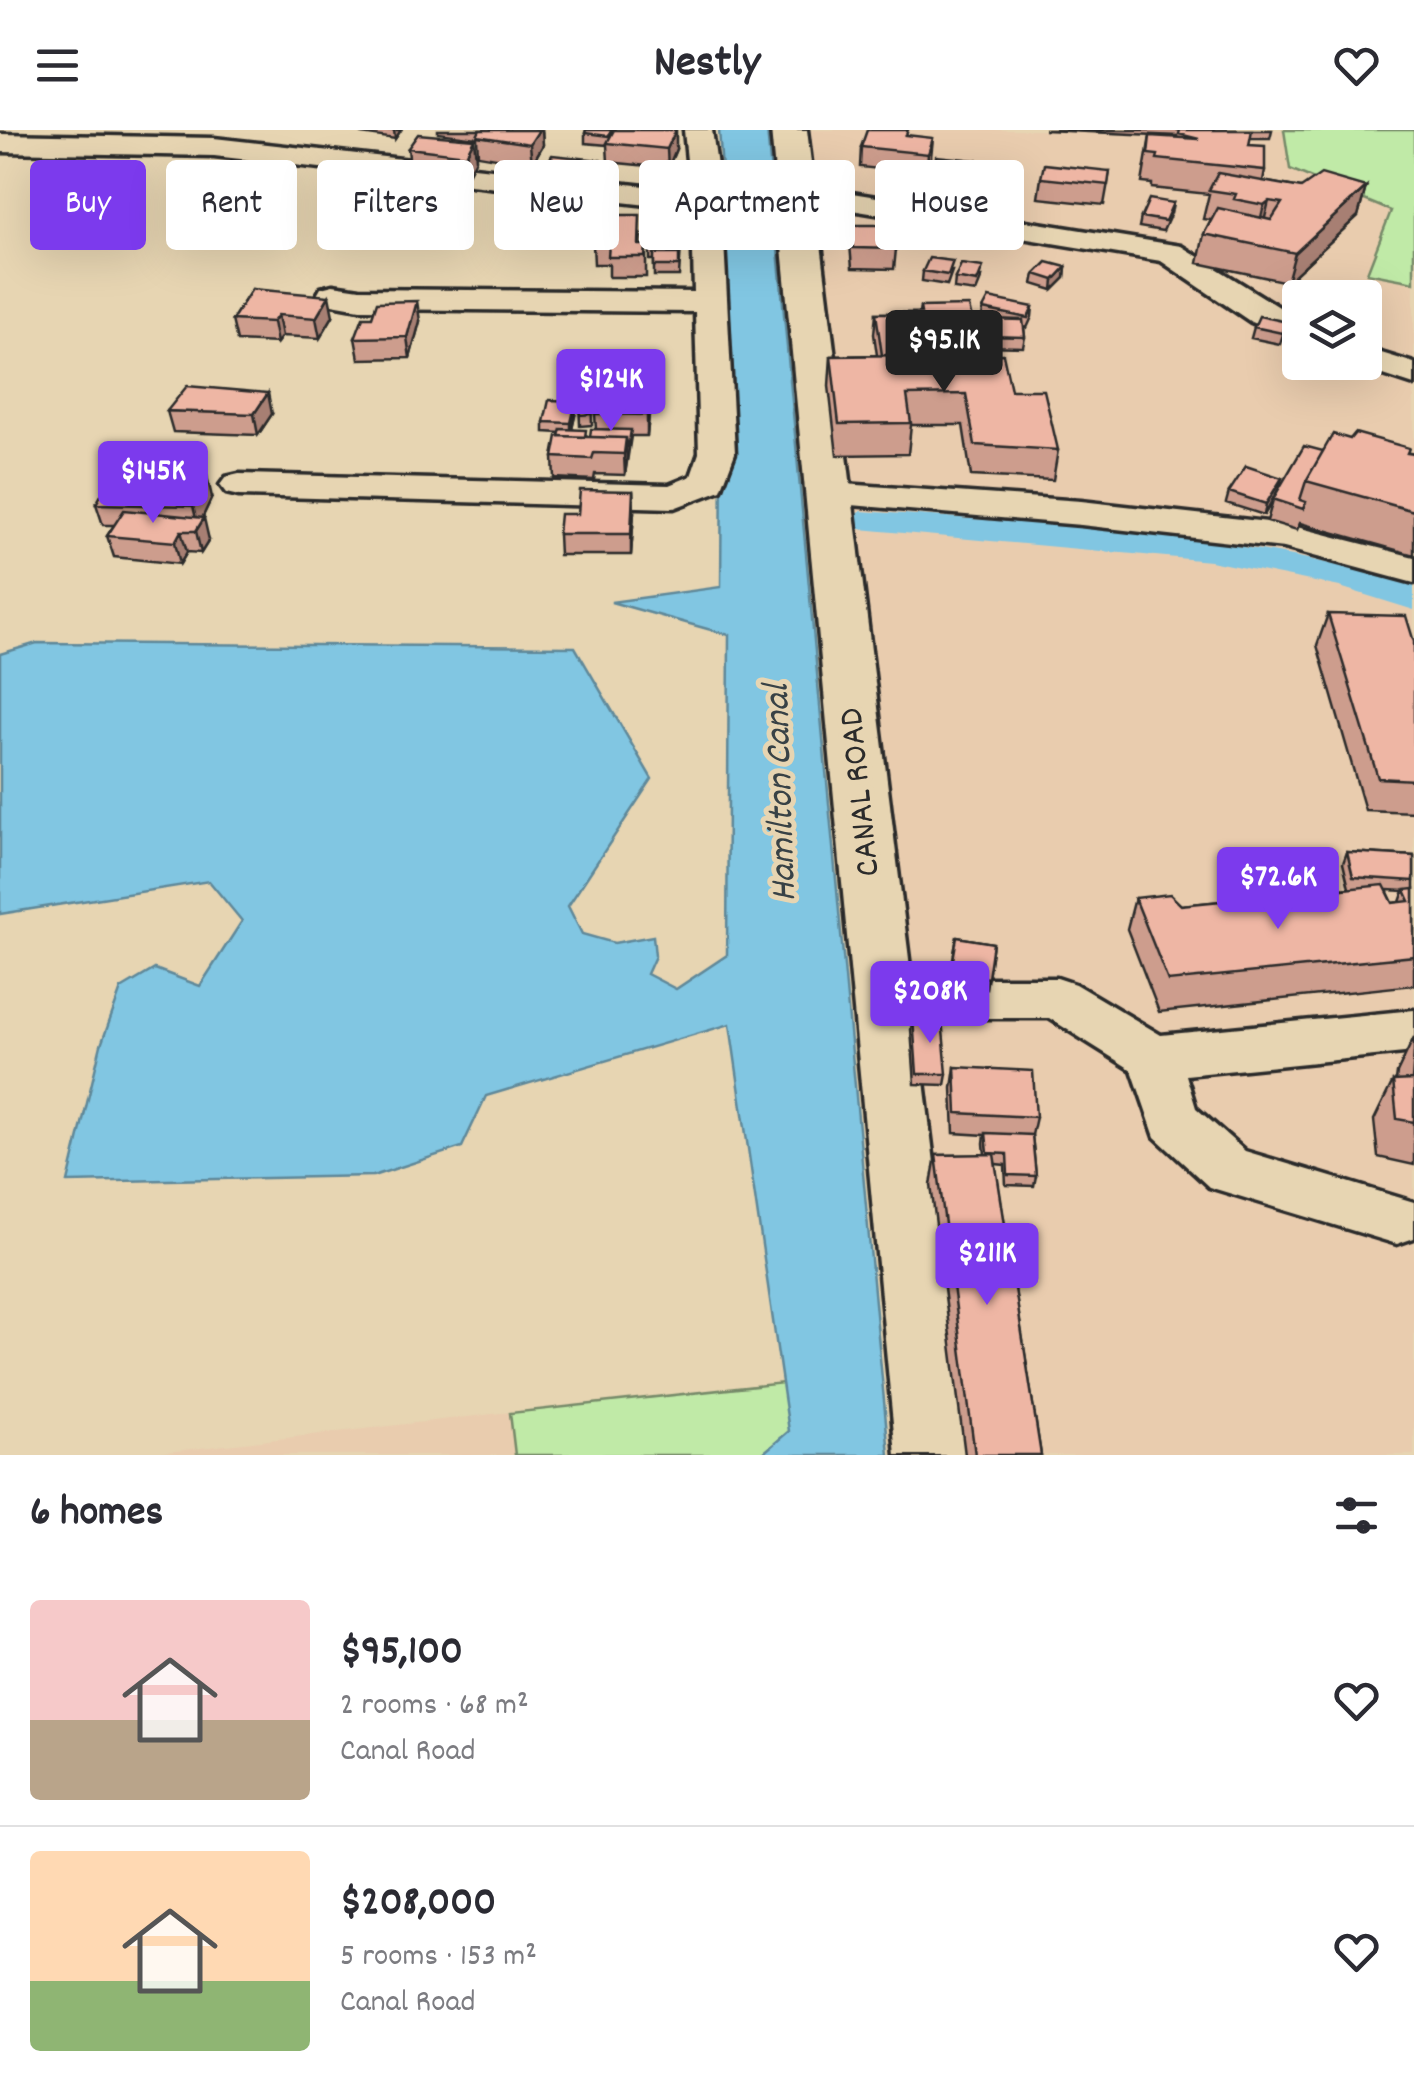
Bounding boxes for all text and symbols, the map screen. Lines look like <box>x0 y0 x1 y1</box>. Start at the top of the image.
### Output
text: Nestly <box>654 33 760 97</box>
icon: menu <box>30 38 85 93</box>
icon: heart <box>1329 38 1384 93</box>
chip: Buy <box>30 160 146 250</box>
chip: Rent <box>166 160 297 250</box>
chip: Filters <box>317 160 474 250</box>
chip: New <box>494 160 619 250</box>
chip: Apartment <box>639 160 855 250</box>
chip: House <box>875 160 1024 250</box>
map controls <box>1282 280 1382 380</box>
button: layers <box>1282 280 1382 380</box>
pin: $95.1K <box>863 310 1025 395</box>
text: $95.1K <box>908 319 980 365</box>
pin: $124K <box>541 349 681 434</box>
text: $124K <box>578 358 644 404</box>
pin: $145K <box>83 441 223 526</box>
text: $145K <box>120 450 186 496</box>
water label: Hamilton Canal <box>752 680 814 903</box>
street label: CANAL ROAD <box>828 705 896 879</box>
pin: $72.6K <box>1197 847 1359 932</box>
text: $72.6K <box>1239 856 1317 902</box>
pin: $208K <box>860 961 1000 1046</box>
text: $208K <box>892 970 968 1016</box>
pin: $211K <box>917 1223 1057 1308</box>
text: $211K <box>957 1232 1017 1278</box>
text: 6 homes <box>30 1485 163 1545</box>
icon: filters <box>1329 1488 1384 1543</box>
text: $95,100 <box>340 1624 463 1684</box>
icon: home <box>110 1640 230 1760</box>
icon: heart <box>1329 1673 1384 1728</box>
text: 2 rooms · 68 m² <box>340 1684 529 1730</box>
text: Canal Road <box>340 1730 475 1776</box>
text: $208,000 <box>340 1875 496 1935</box>
icon: home <box>110 1891 230 2011</box>
icon: heart <box>1329 1924 1384 1979</box>
text: 5 rooms · 153 m² <box>340 1935 537 1981</box>
text: Canal Road <box>340 1981 475 2027</box>

